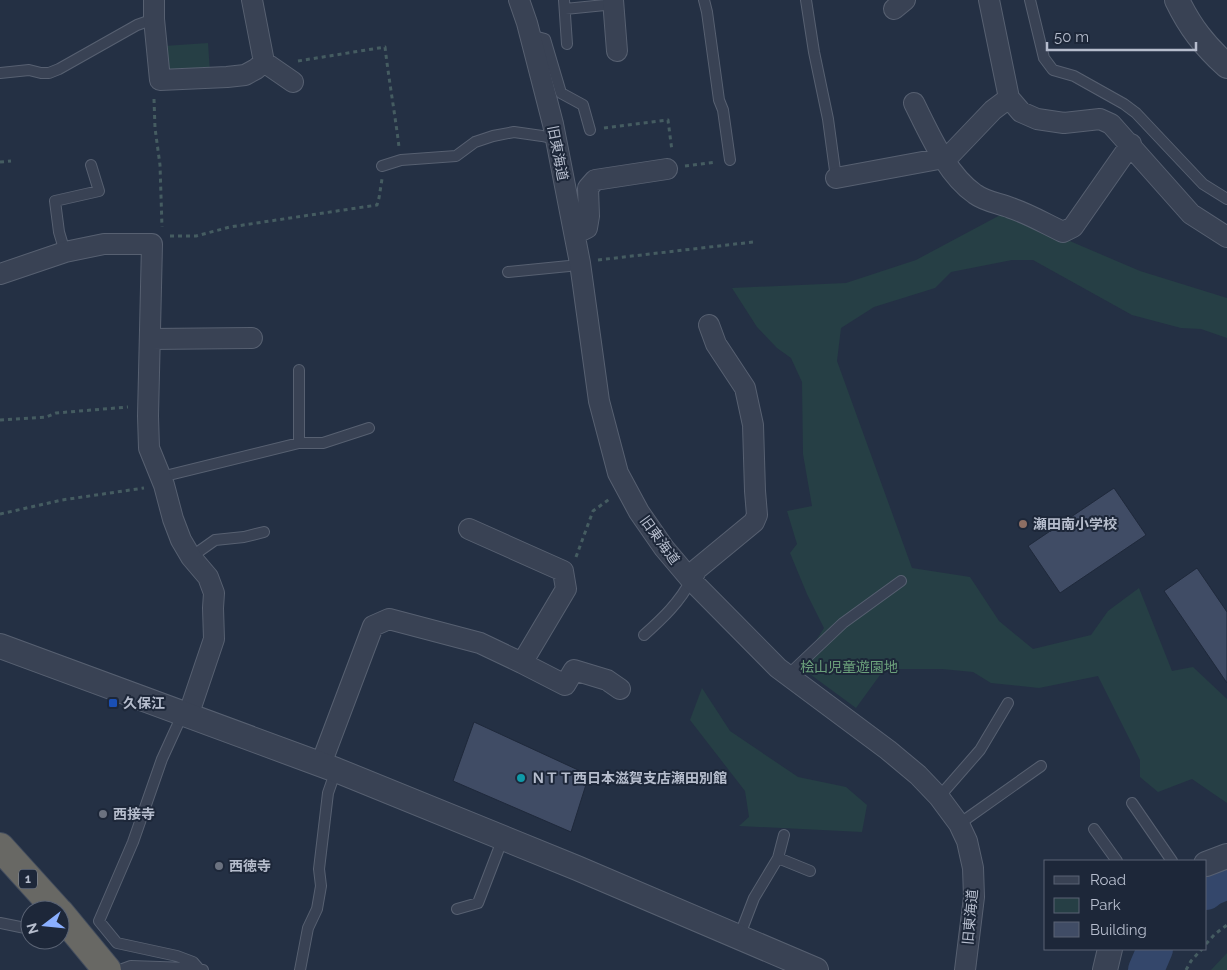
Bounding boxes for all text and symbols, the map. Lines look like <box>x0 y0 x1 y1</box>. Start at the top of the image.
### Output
scale bar <box>1047 20 1196 52</box>
text: 50 m <box>1054 28 1089 46</box>
street label: 旧東海道 <box>545 124 571 182</box>
street label: 旧東海道 <box>637 513 683 567</box>
place label: 瀬田南小学校 <box>1033 516 1117 532</box>
marker: 瀬田南小学校 <box>1017 518 1029 530</box>
park label: 桧山児童遊園地 <box>800 659 898 675</box>
place label: 久保江 <box>123 695 165 711</box>
marker: 久保江 <box>107 697 119 709</box>
place label: ＮＴＴ西日本滋賀支店瀬田別館 <box>531 770 727 786</box>
marker: ＮＴＴ西日本滋賀支店瀬田別館 <box>515 772 527 784</box>
place label: 西接寺 <box>113 806 155 822</box>
marker: 西接寺 <box>97 808 109 820</box>
place label: 西徳寺 <box>229 858 271 874</box>
marker: 西徳寺 <box>213 860 225 872</box>
legend <box>1044 860 1207 950</box>
road number: 1 <box>19 870 37 889</box>
text: Road <box>1090 871 1126 889</box>
street label: 旧東海道 <box>960 888 980 946</box>
text: Park <box>1090 896 1121 914</box>
north arrow <box>20 900 70 950</box>
text: N <box>23 921 42 936</box>
text: Building <box>1090 921 1147 939</box>

